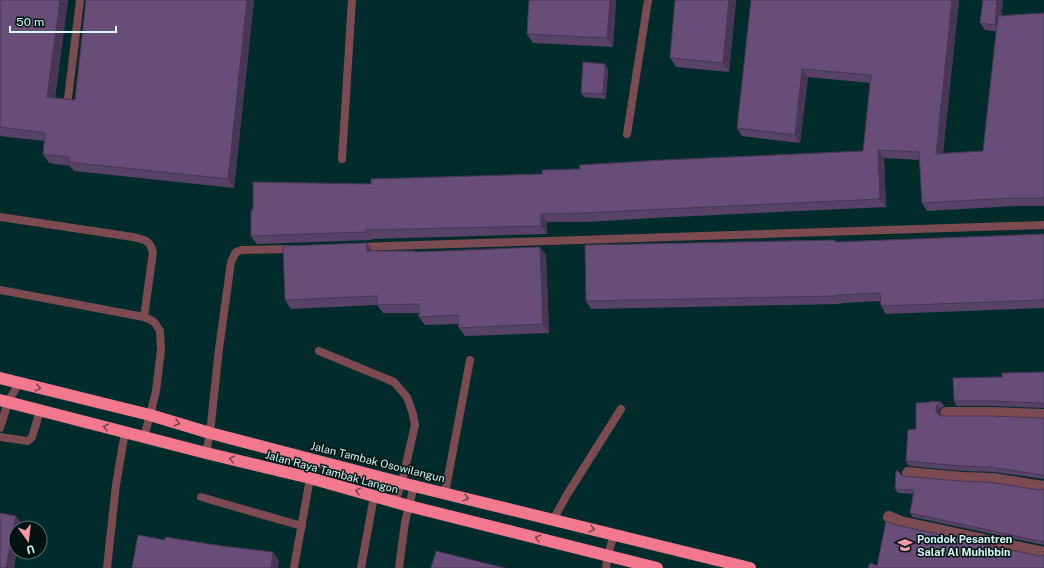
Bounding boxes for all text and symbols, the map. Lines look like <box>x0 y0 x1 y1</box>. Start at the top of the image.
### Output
scale bar <box>10 8 116 34</box>
text: 50 m <box>16 15 44 29</box>
one-way arrow <box>35 383 41 391</box>
one-way arrow <box>174 418 181 427</box>
one-way arrow <box>103 424 109 432</box>
street label: Jalan Tambak Osowilangun <box>310 439 446 485</box>
street label: Jalan Raya Tambak Langon <box>264 448 400 496</box>
one-way arrow <box>229 456 235 464</box>
one-way arrow <box>355 487 362 496</box>
one-way arrow <box>462 493 469 502</box>
north arrow <box>8 520 48 560</box>
one-way arrow <box>588 524 595 533</box>
place label: Pondok Pesantren Salaf Al Muhibbin <box>917 533 1012 558</box>
one-way arrow <box>535 534 541 542</box>
school or university icon: Pondok Pesantren Salaf Al Muhibbin <box>896 536 914 554</box>
text: U <box>25 543 36 556</box>

